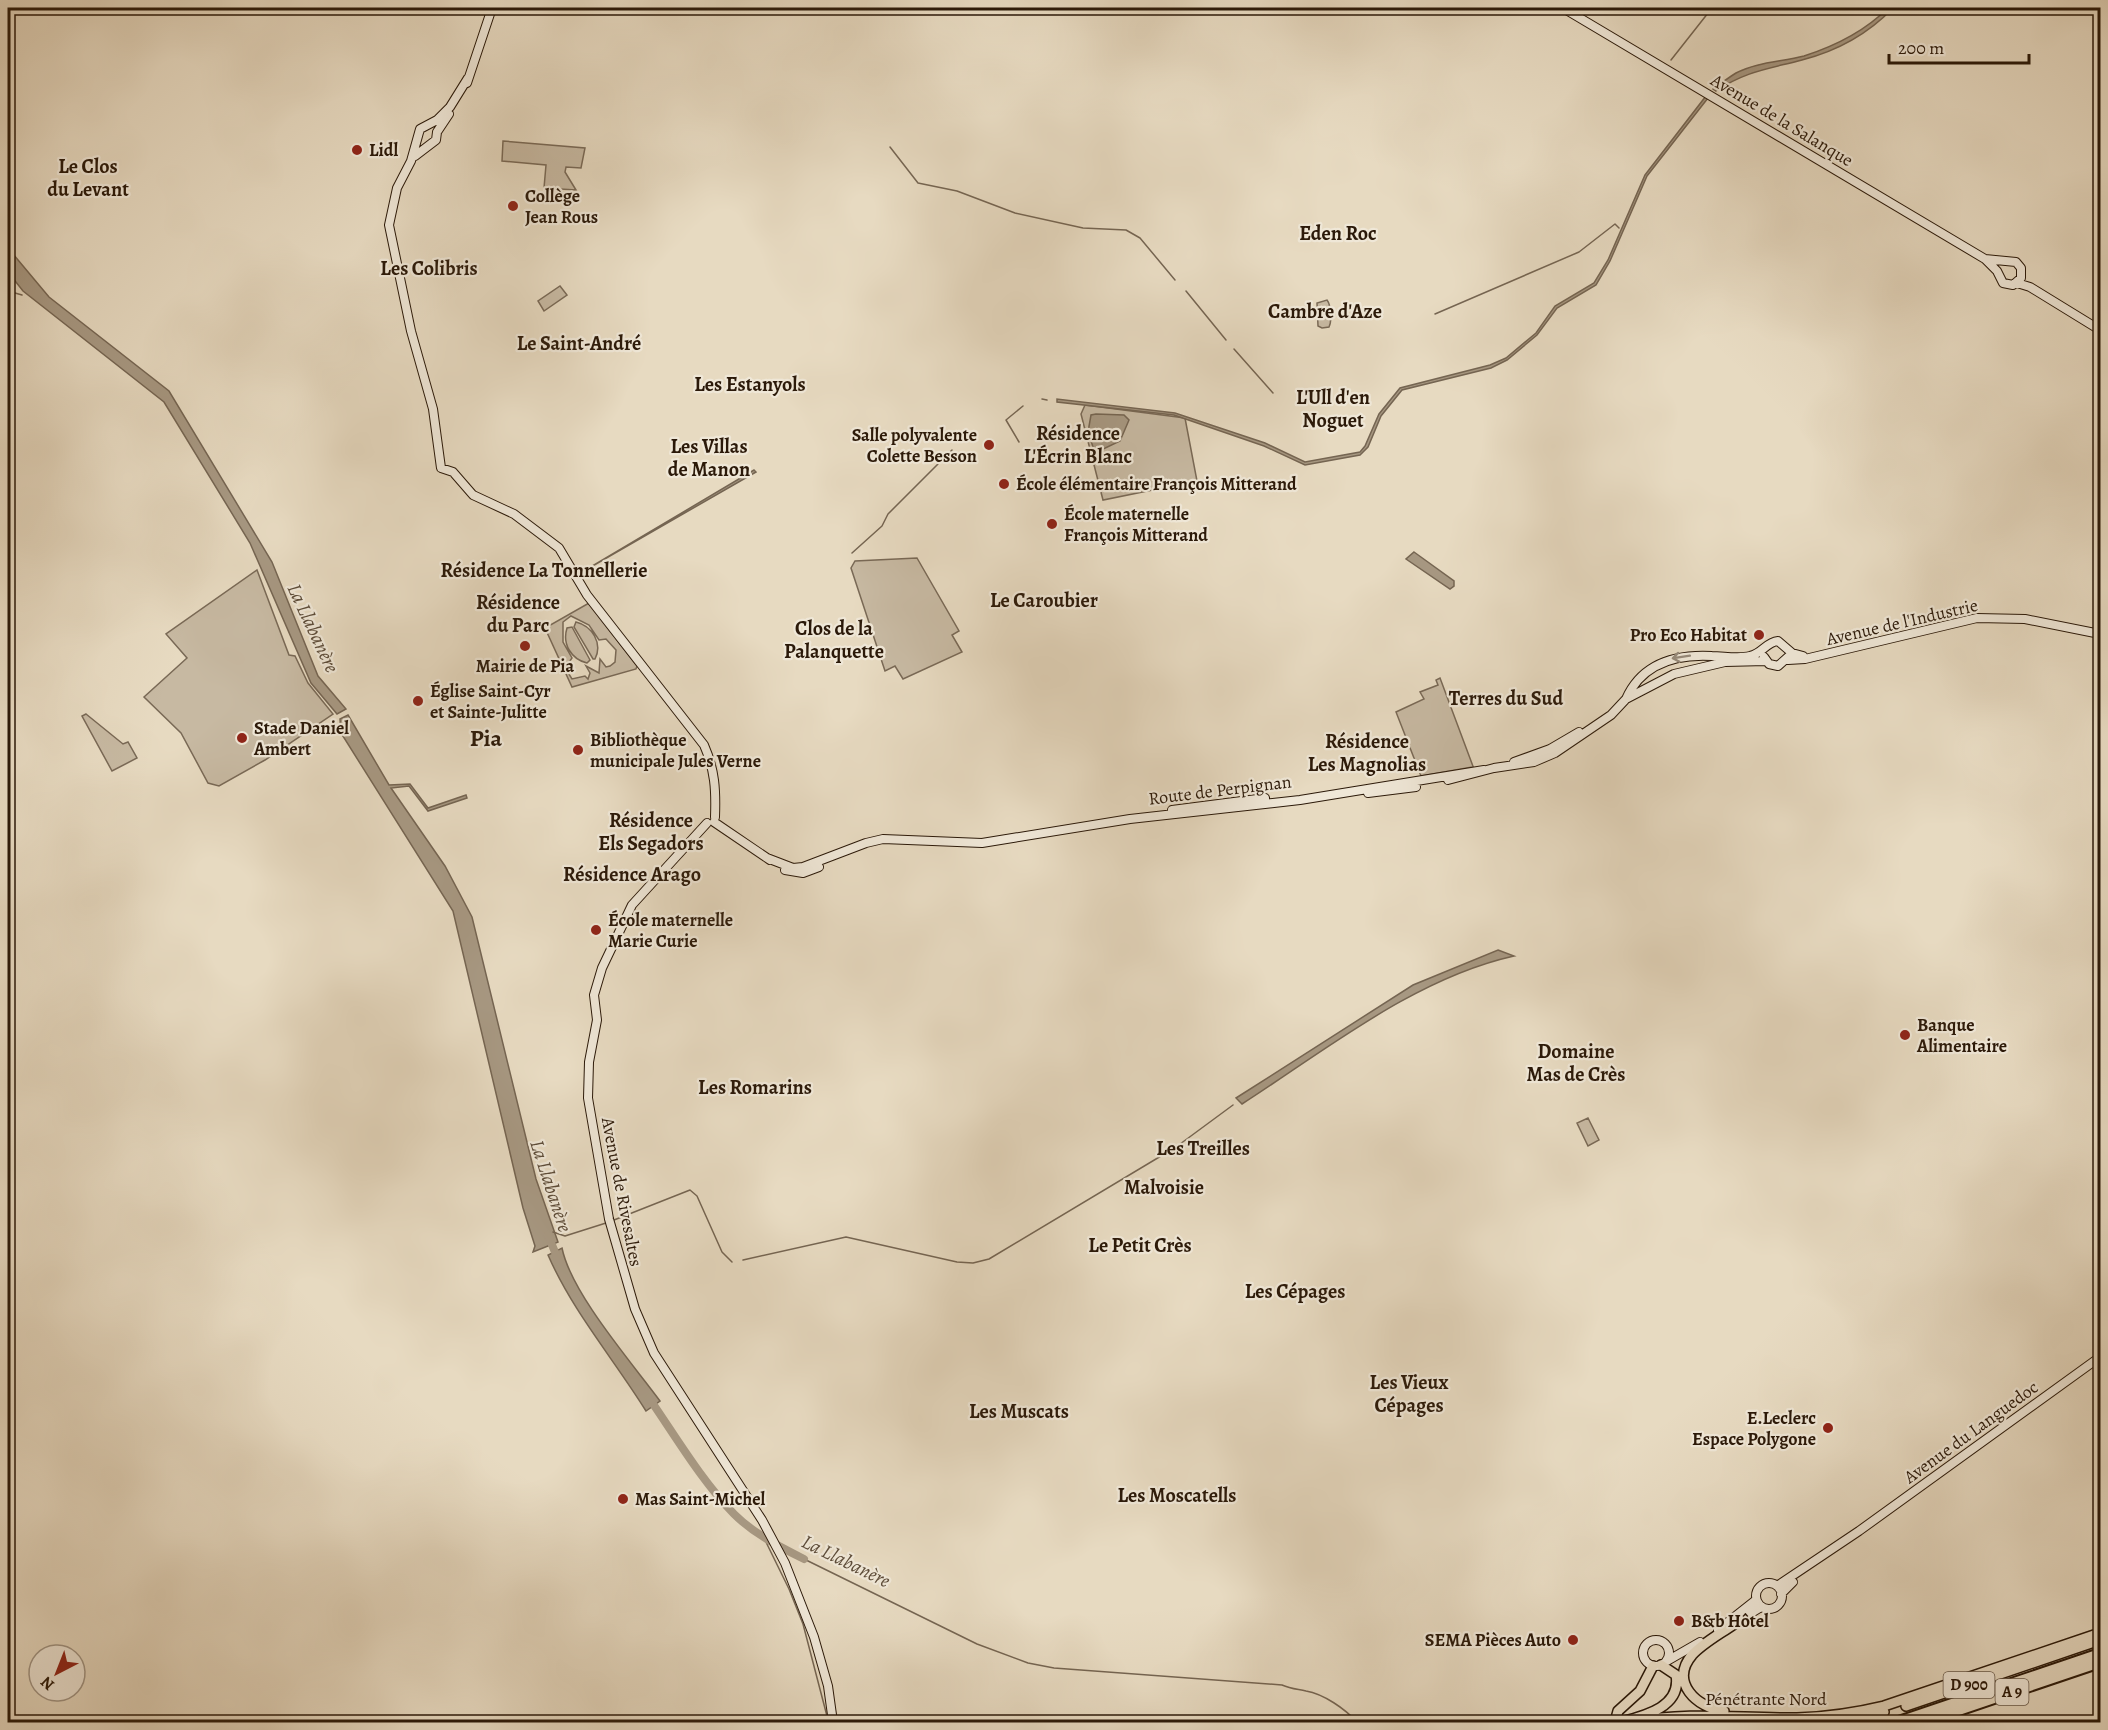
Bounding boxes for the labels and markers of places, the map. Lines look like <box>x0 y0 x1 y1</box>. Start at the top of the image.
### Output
place label: Lidl <box>369 138 398 162</box>
marker: Lidl <box>350 143 364 157</box>
place label: Collège Jean Rous <box>525 184 598 229</box>
marker: Collège Jean Rous <box>506 199 520 213</box>
place label: Salle polyvalente Colette Besson <box>852 423 977 468</box>
marker: Salle polyvalente Colette Besson <box>982 438 996 452</box>
place label: École élémentaire François Mitterand <box>1016 472 1297 496</box>
marker: École élémentaire François Mitterand <box>997 477 1011 491</box>
place label: École maternelle François Mitterand <box>1064 502 1208 547</box>
marker: École maternelle François Mitterand <box>1045 517 1059 531</box>
place label: Pro Eco Habitat <box>1630 623 1747 647</box>
marker: Pro Eco Habitat <box>1752 628 1766 642</box>
marker: Mairie de Pia <box>518 639 532 653</box>
place label: Mairie de Pia <box>476 654 575 678</box>
place label: Église Saint-Cyr et Sainte-Julitte <box>430 679 551 724</box>
marker: Église Saint-Cyr et Sainte-Julitte <box>411 694 425 708</box>
place label: Stade Daniel Ambert <box>253 716 349 761</box>
place label: Bibliothèque municipale Jules Verne <box>590 728 761 773</box>
marker: Stade Daniel Ambert <box>235 731 249 745</box>
marker: Bibliothèque municipale Jules Verne <box>571 743 585 757</box>
place label: École maternelle Marie Curie <box>608 908 733 953</box>
marker: École maternelle Marie Curie <box>589 923 603 937</box>
place label: Banque Alimentaire <box>1916 1013 2007 1058</box>
marker: Banque Alimentaire <box>1898 1028 1912 1042</box>
place label: E.Leclerc Espace Polygone <box>1692 1406 1816 1451</box>
marker: E.Leclerc Espace Polygone <box>1821 1421 1835 1435</box>
place label: Mas Saint-Michel <box>635 1487 765 1511</box>
marker: Mas Saint-Michel <box>616 1492 630 1506</box>
place label: B&b Hôtel <box>1691 1609 1769 1633</box>
marker: B&b Hôtel <box>1672 1614 1686 1628</box>
place label: SEMA Pièces Auto <box>1425 1628 1561 1652</box>
marker: SEMA Pièces Auto <box>1566 1633 1580 1647</box>

